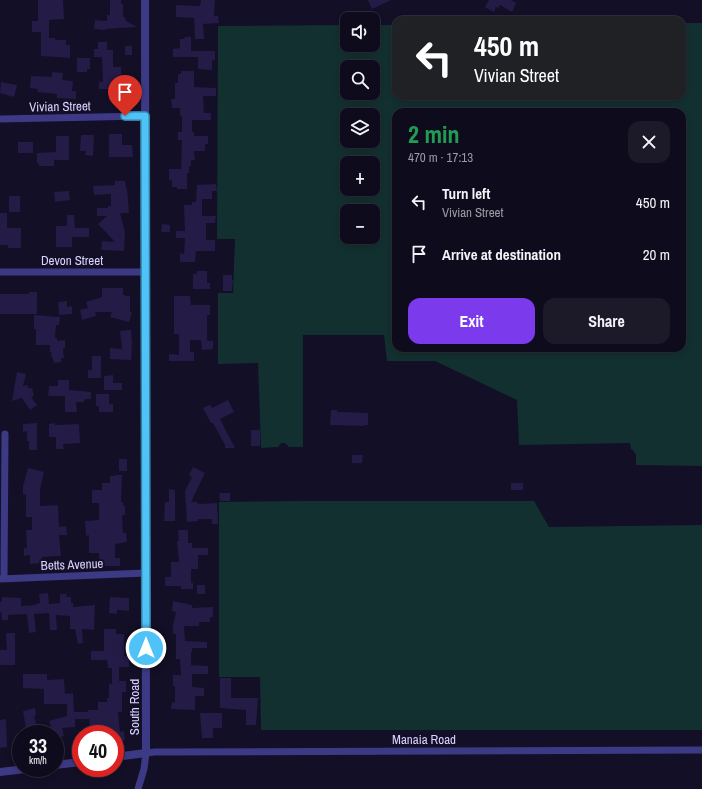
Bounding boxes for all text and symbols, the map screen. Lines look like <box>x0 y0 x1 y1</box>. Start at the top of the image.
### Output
map controls <box>340 12 380 244</box>
button: sound <box>340 12 380 52</box>
text: 450 m <box>474 27 539 65</box>
icon: left <box>408 32 460 84</box>
button: search <box>340 60 380 100</box>
text: Vivian Street <box>474 63 559 88</box>
pin <box>108 75 142 116</box>
icon: arrive <box>114 81 136 103</box>
street label: Vivian Street <box>29 97 91 116</box>
button: layers <box>340 108 380 148</box>
text: 2 min <box>408 118 459 150</box>
button: close <box>628 121 670 163</box>
text: 470 m · 17:13 <box>408 149 473 166</box>
button: + <box>340 156 380 196</box>
text: Turn left <box>442 183 490 204</box>
icon: left <box>408 191 430 213</box>
text: 450 m <box>636 192 670 213</box>
button: − <box>340 204 380 244</box>
text: Vivian Street <box>442 204 503 221</box>
icon: arrive <box>408 243 430 265</box>
text: Arrive at destination <box>442 244 561 265</box>
text: 20 m <box>643 244 670 265</box>
street label: Devon Street <box>41 252 103 269</box>
button: Exit <box>408 298 535 344</box>
button: Share <box>543 298 670 344</box>
street label: Betts Avenue <box>40 555 104 574</box>
position arrow <box>125 627 167 669</box>
street label: South Road <box>126 679 143 735</box>
speed limit sign: 40 <box>72 725 124 777</box>
street label: Manaia Road <box>392 731 456 748</box>
text: 33 <box>29 732 47 759</box>
text: km/h <box>29 754 47 767</box>

